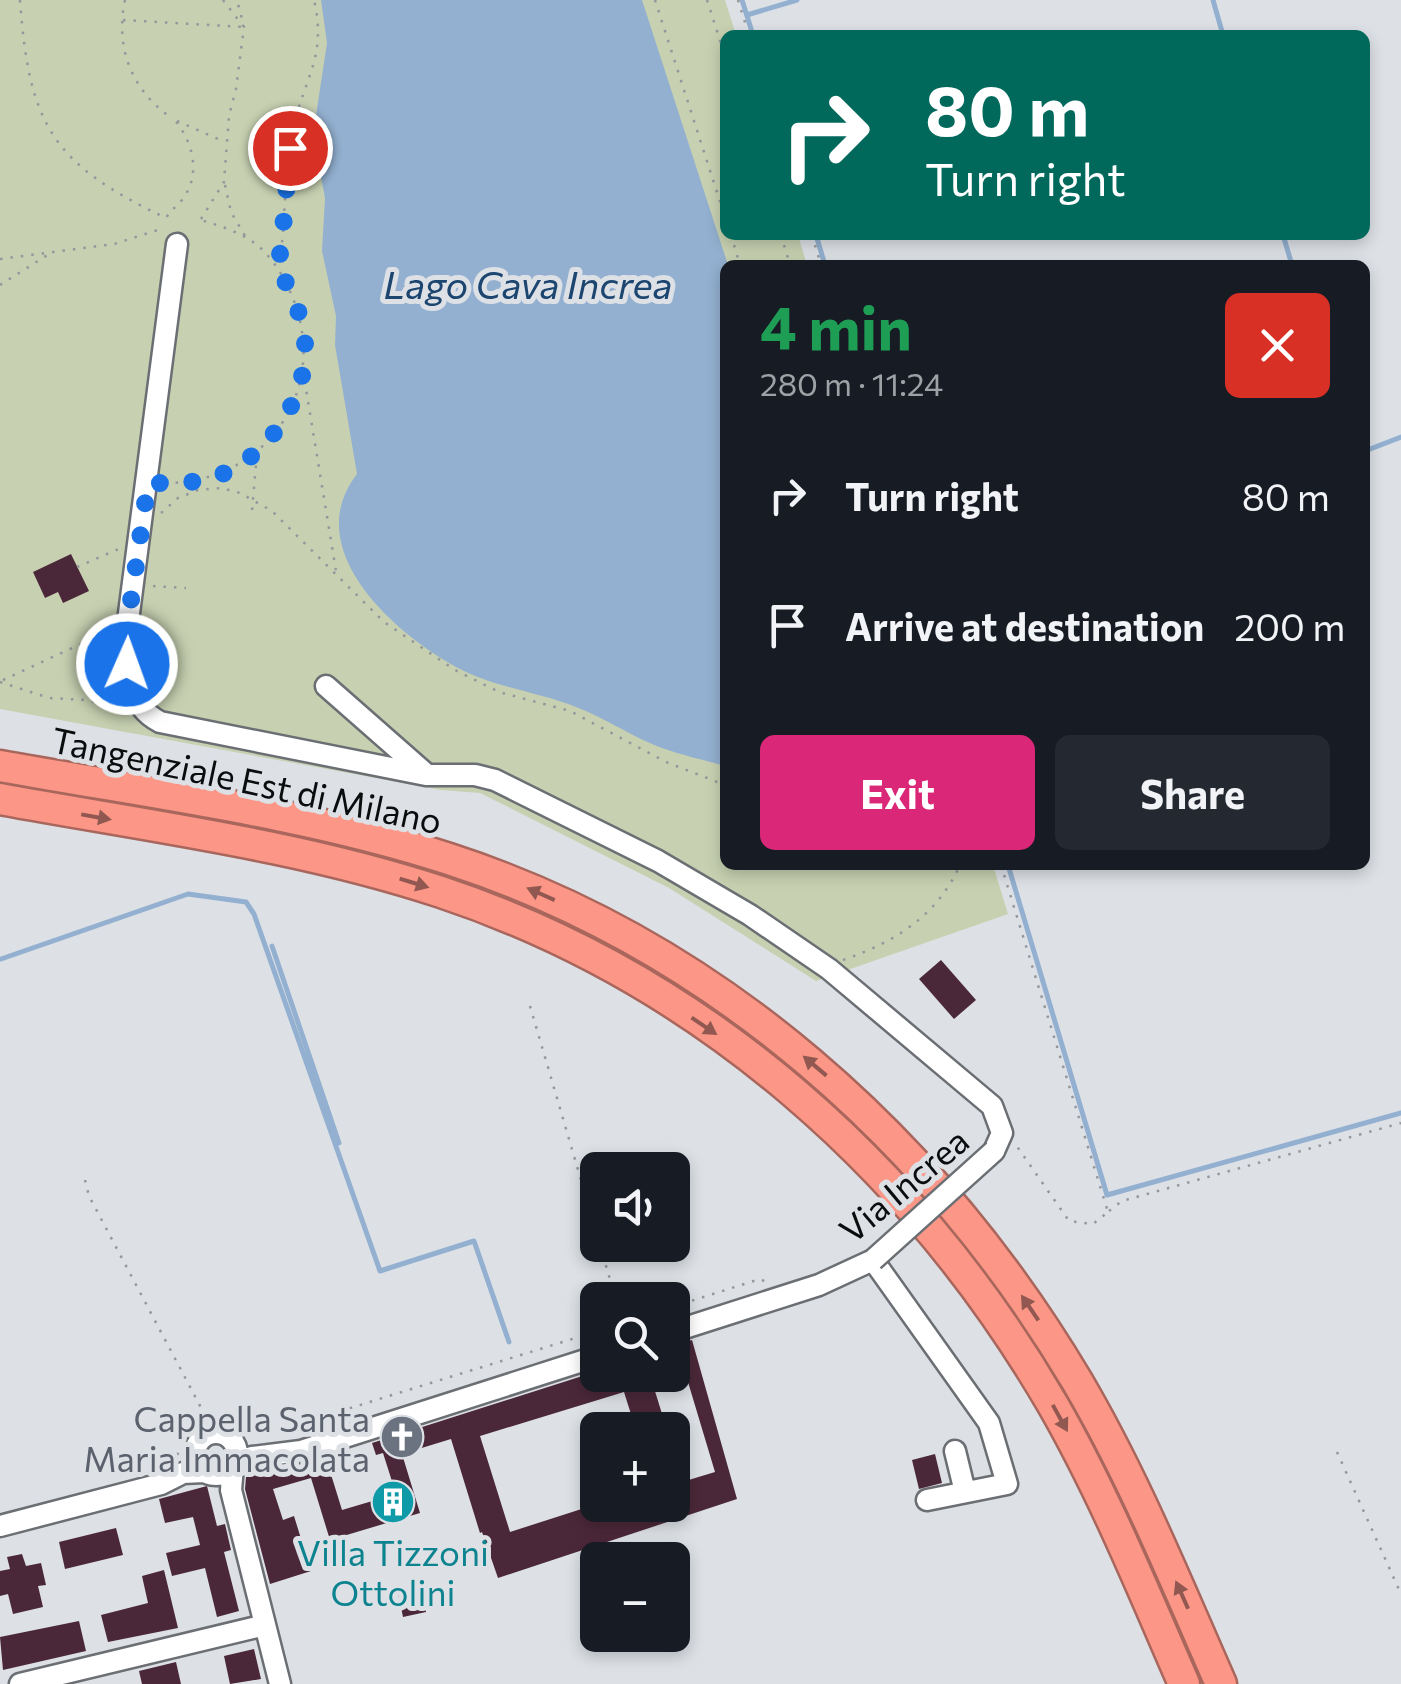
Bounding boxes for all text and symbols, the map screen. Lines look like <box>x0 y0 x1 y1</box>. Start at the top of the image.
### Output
text: 80 m <box>925 65 1089 150</box>
icon: right <box>760 70 890 200</box>
pin <box>248 106 333 191</box>
icon: arrive <box>263 121 318 176</box>
text: Turn right <box>925 150 1126 205</box>
water label: Lago Cava Increa <box>384 260 672 307</box>
text: 4 min <box>760 289 912 362</box>
button: close <box>1225 293 1330 398</box>
text: 280 m · 11:24 <box>760 363 943 403</box>
icon: right <box>760 468 815 523</box>
text: Turn right <box>845 472 1019 519</box>
text: 80 m <box>1242 472 1330 519</box>
icon: arrive <box>760 598 815 653</box>
text: Arrive at destination <box>845 602 1204 649</box>
text: 200 m <box>1234 602 1345 649</box>
position arrow <box>75 612 179 716</box>
street label: Tangenziale Est di Milano <box>48 717 446 841</box>
button: Exit <box>760 735 1035 850</box>
button: Share <box>1055 735 1330 850</box>
one-way arrow <box>81 810 112 825</box>
one-way arrow <box>399 876 430 892</box>
one-way arrow <box>526 886 556 902</box>
one-way arrow <box>691 1016 718 1035</box>
one-way arrow <box>803 1055 828 1077</box>
street label: Via Increa <box>830 1118 976 1250</box>
map controls <box>580 1152 690 1652</box>
button: sound <box>580 1152 690 1262</box>
button: search <box>580 1282 690 1392</box>
one-way arrow <box>1021 1295 1040 1322</box>
place label: Cappella Santa Maria Immacolata <box>83 1396 370 1479</box>
one-way arrow <box>1051 1404 1068 1432</box>
button: + <box>580 1412 690 1522</box>
church icon: Cappella Santa Maria Immacolata <box>379 1414 425 1460</box>
building icon: Villa Tizzoni Ottolini <box>370 1479 416 1525</box>
place label: Villa Tizzoni Ottolini <box>297 1530 489 1613</box>
button: − <box>580 1542 690 1652</box>
one-way arrow <box>1174 1580 1190 1610</box>

